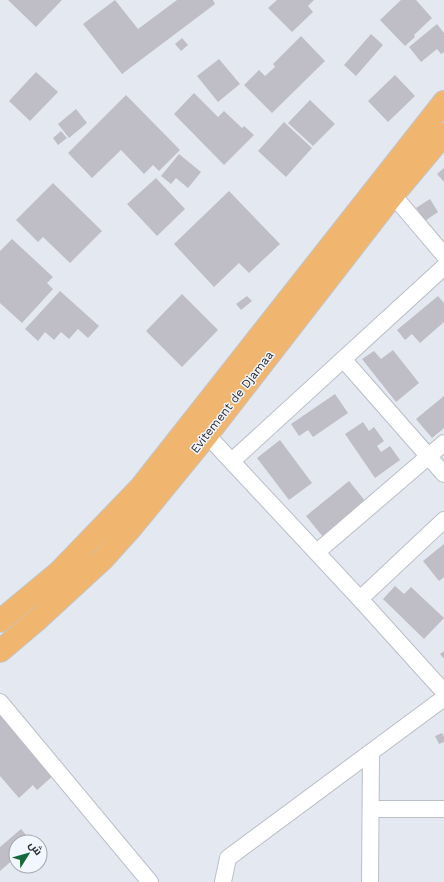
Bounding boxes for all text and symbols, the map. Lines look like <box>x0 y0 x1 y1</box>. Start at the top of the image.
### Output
street label: Evitement de Djamaa <box>188 348 276 456</box>
north arrow <box>8 834 48 874</box>
text: ش <box>26 839 45 858</box>

